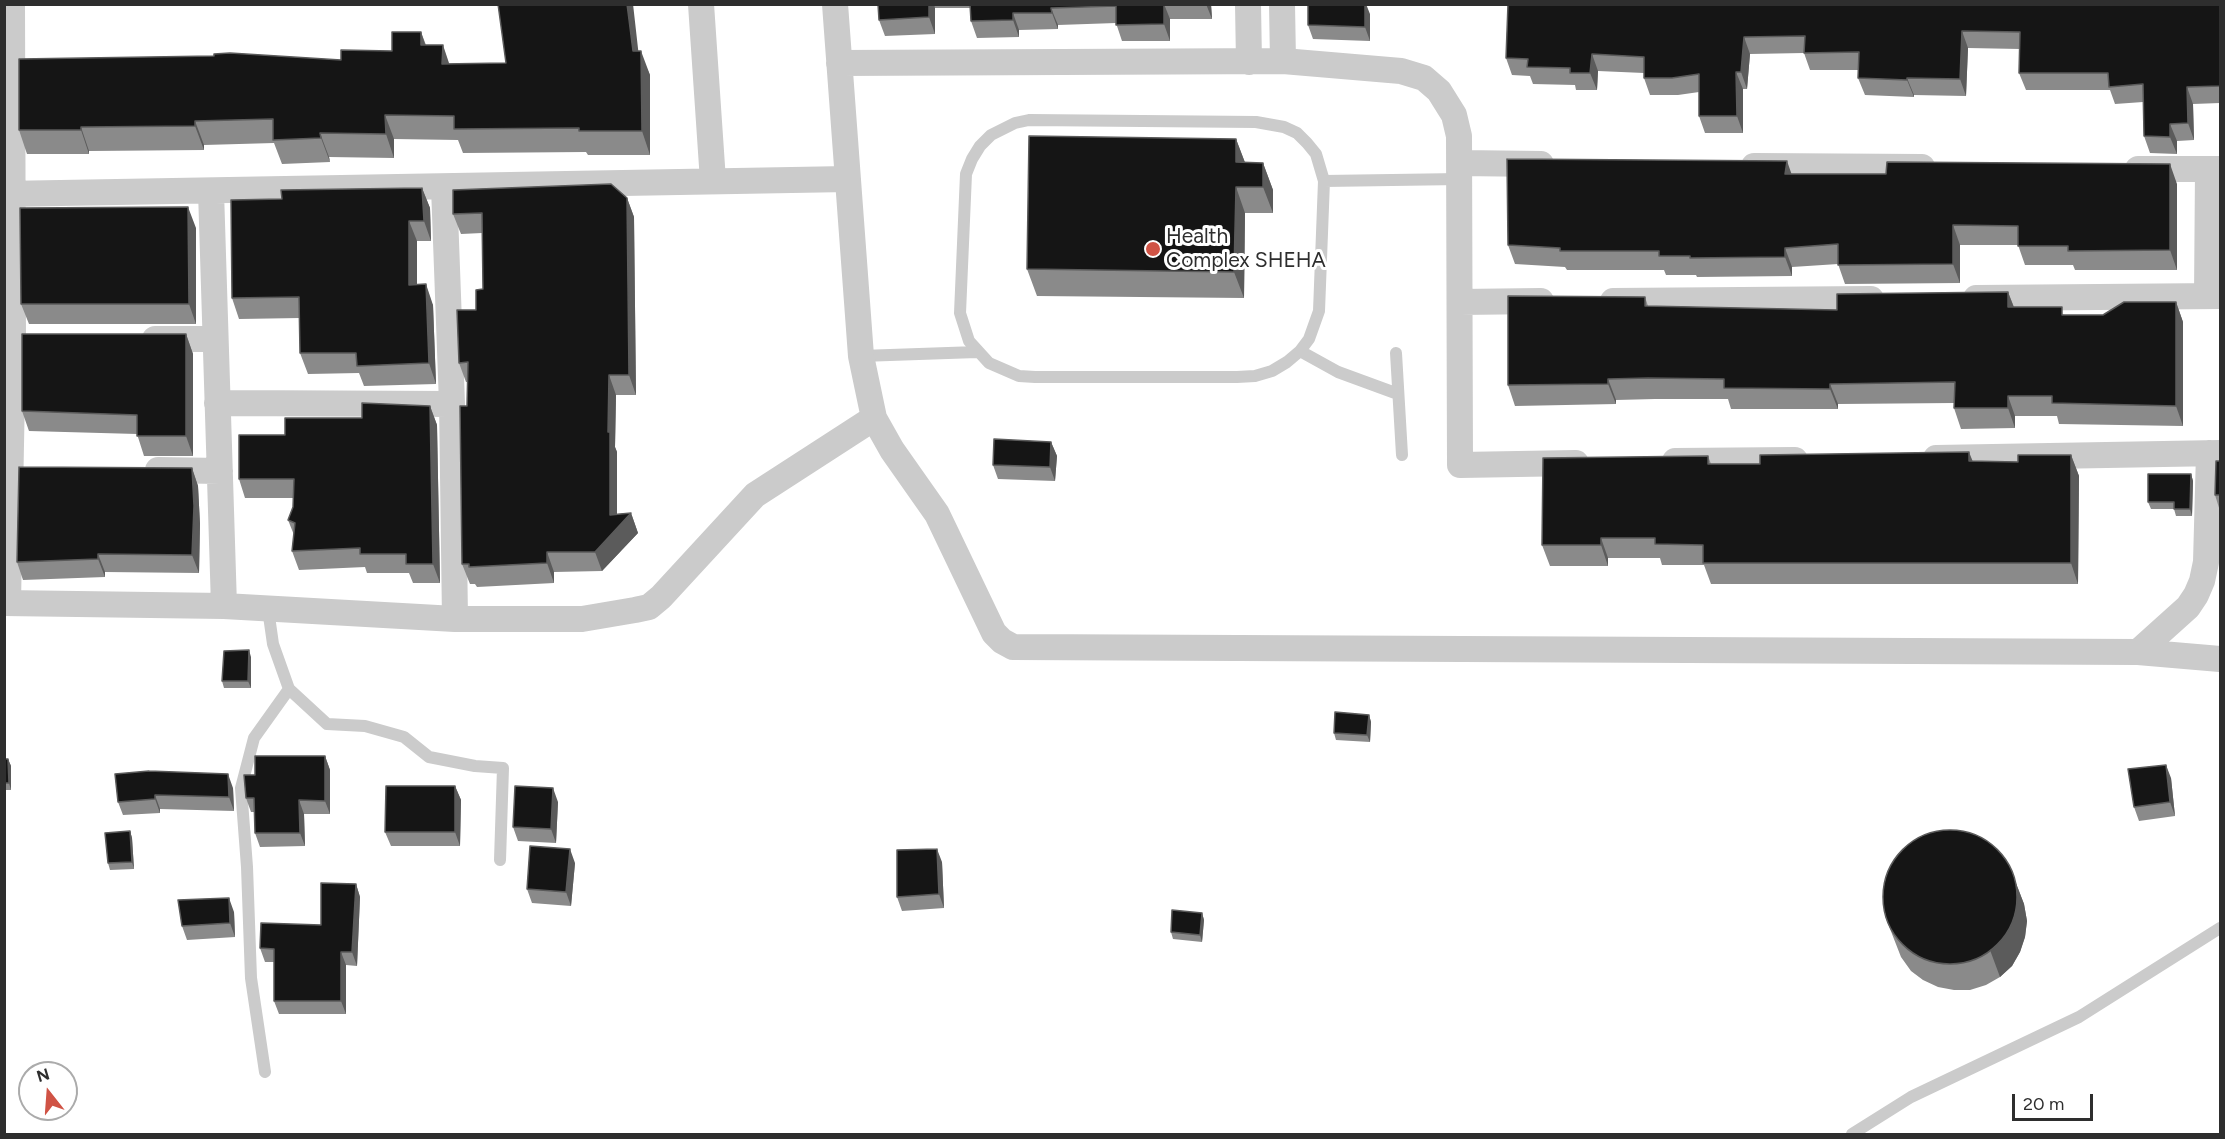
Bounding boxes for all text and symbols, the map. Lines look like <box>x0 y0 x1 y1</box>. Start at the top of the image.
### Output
place label: Health Complex SHEHA <box>1166 224 1326 274</box>
marker: Health Complex SHEHA <box>1144 240 1162 258</box>
north arrow <box>18 1061 78 1121</box>
text: N <box>34 1064 52 1086</box>
scale bar <box>2015 1082 2096 1120</box>
text: 20 m <box>2023 1093 2064 1115</box>

